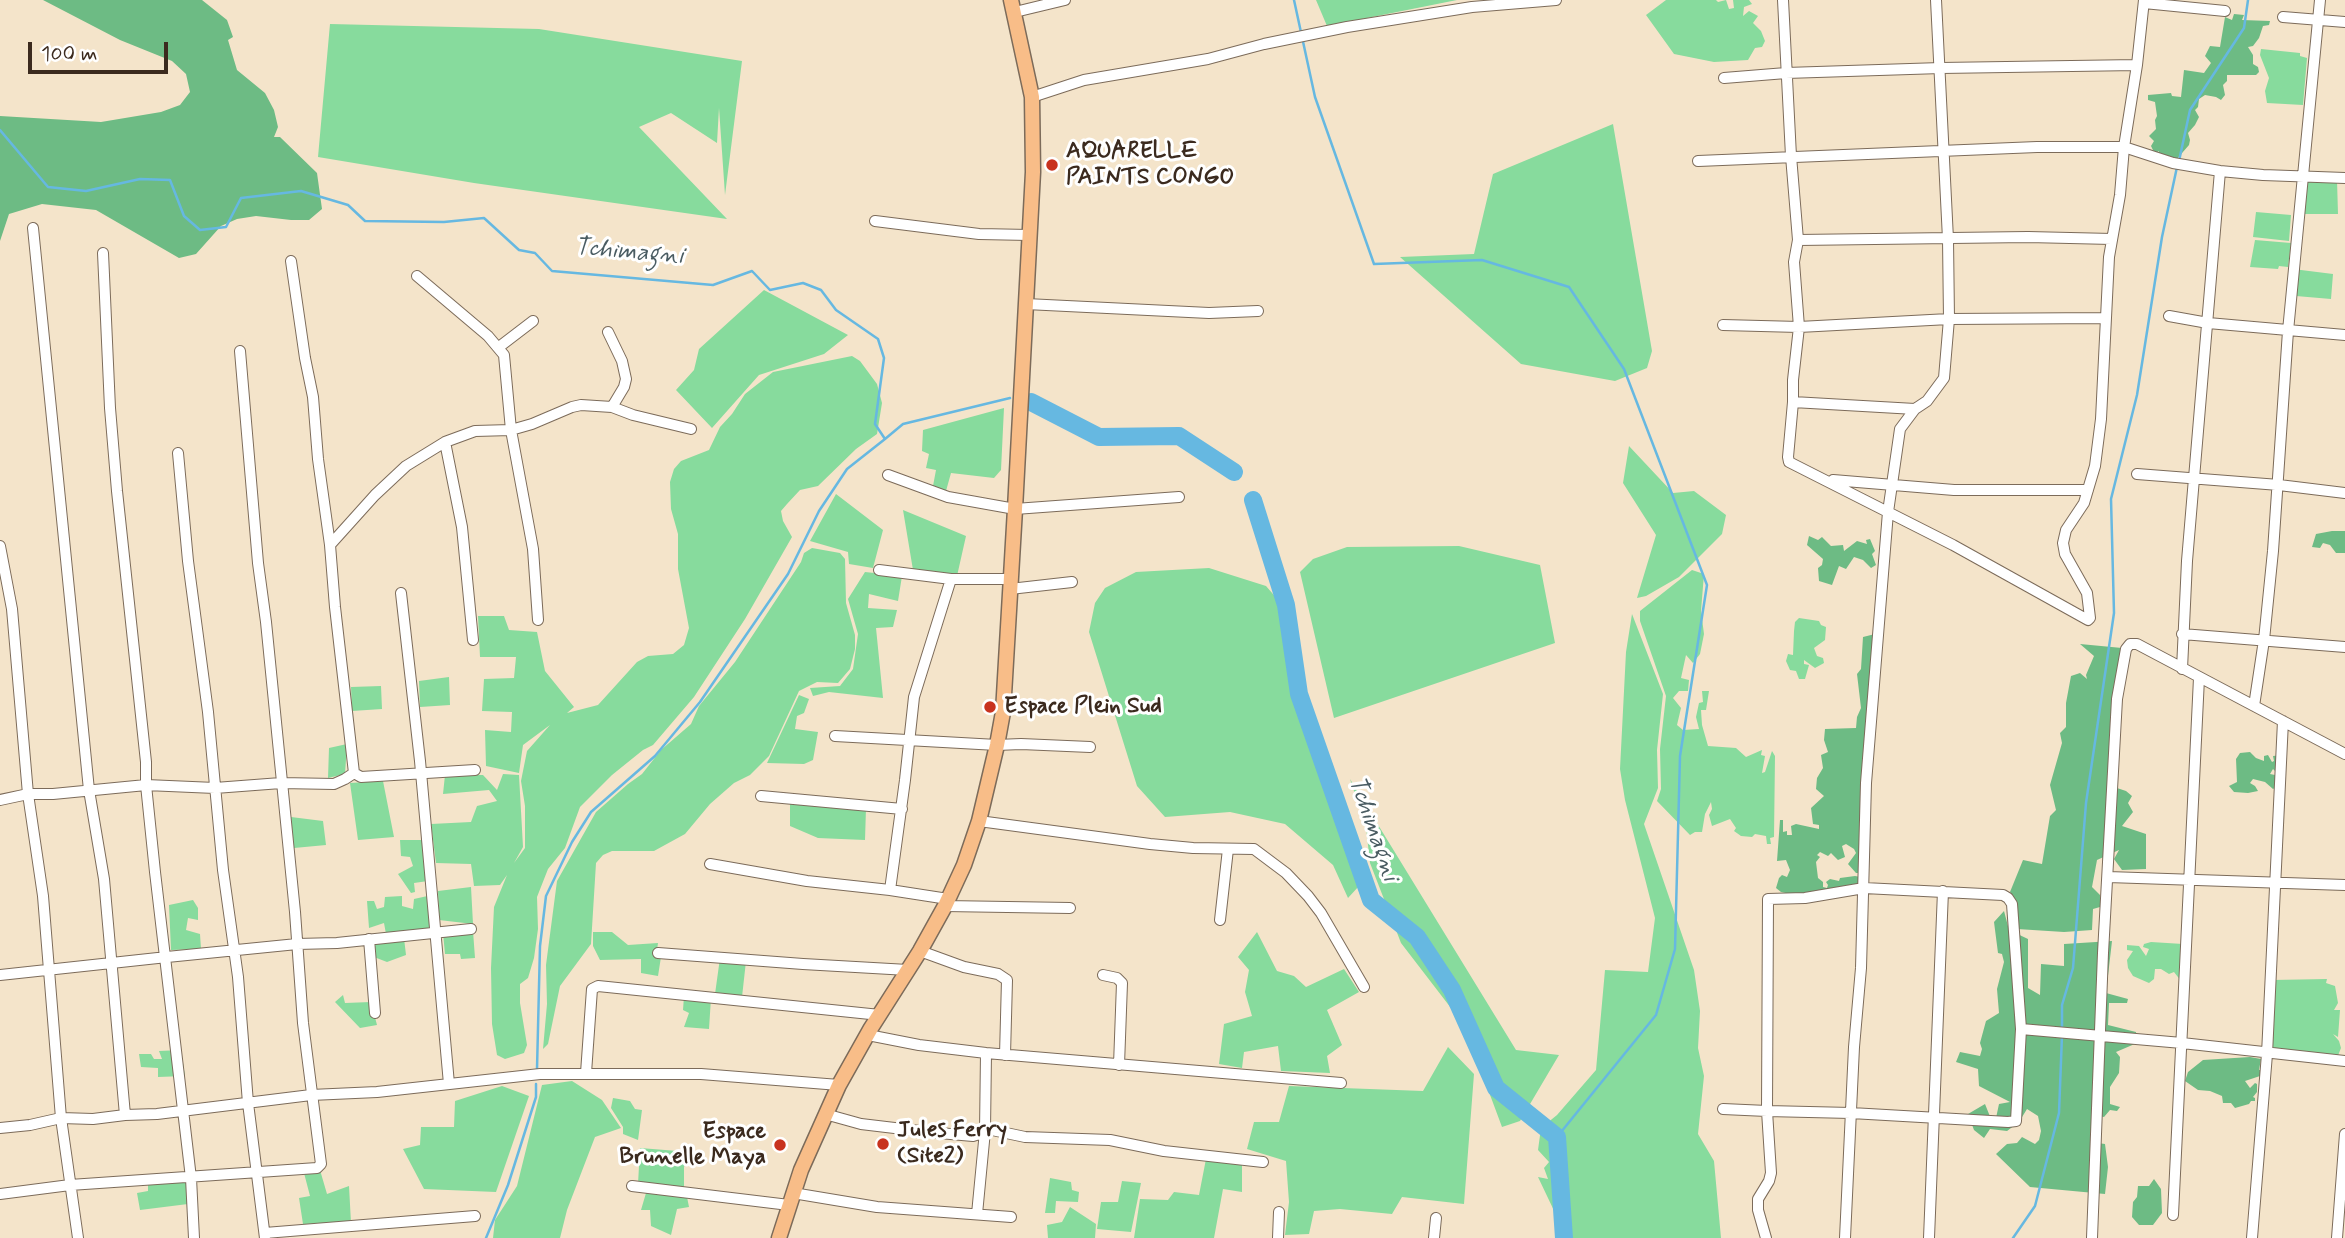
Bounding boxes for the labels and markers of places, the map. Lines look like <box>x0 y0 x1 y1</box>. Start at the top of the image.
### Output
place label: AQUARELLE PAINTS CONGO <box>1066 138 1234 192</box>
marker: AQUARELLE PAINTS CONGO <box>1044 157 1060 173</box>
place label: Espace Plein Sud <box>1004 693 1162 721</box>
marker: Espace Plein Sud <box>982 699 998 715</box>
place label: Jules Ferry (Site2) <box>897 1117 1007 1171</box>
place label: Espace Brunelle Maya <box>619 1118 766 1172</box>
marker: Jules Ferry (Site2) <box>875 1136 891 1152</box>
marker: Espace Brunelle Maya <box>772 1137 788 1153</box>

